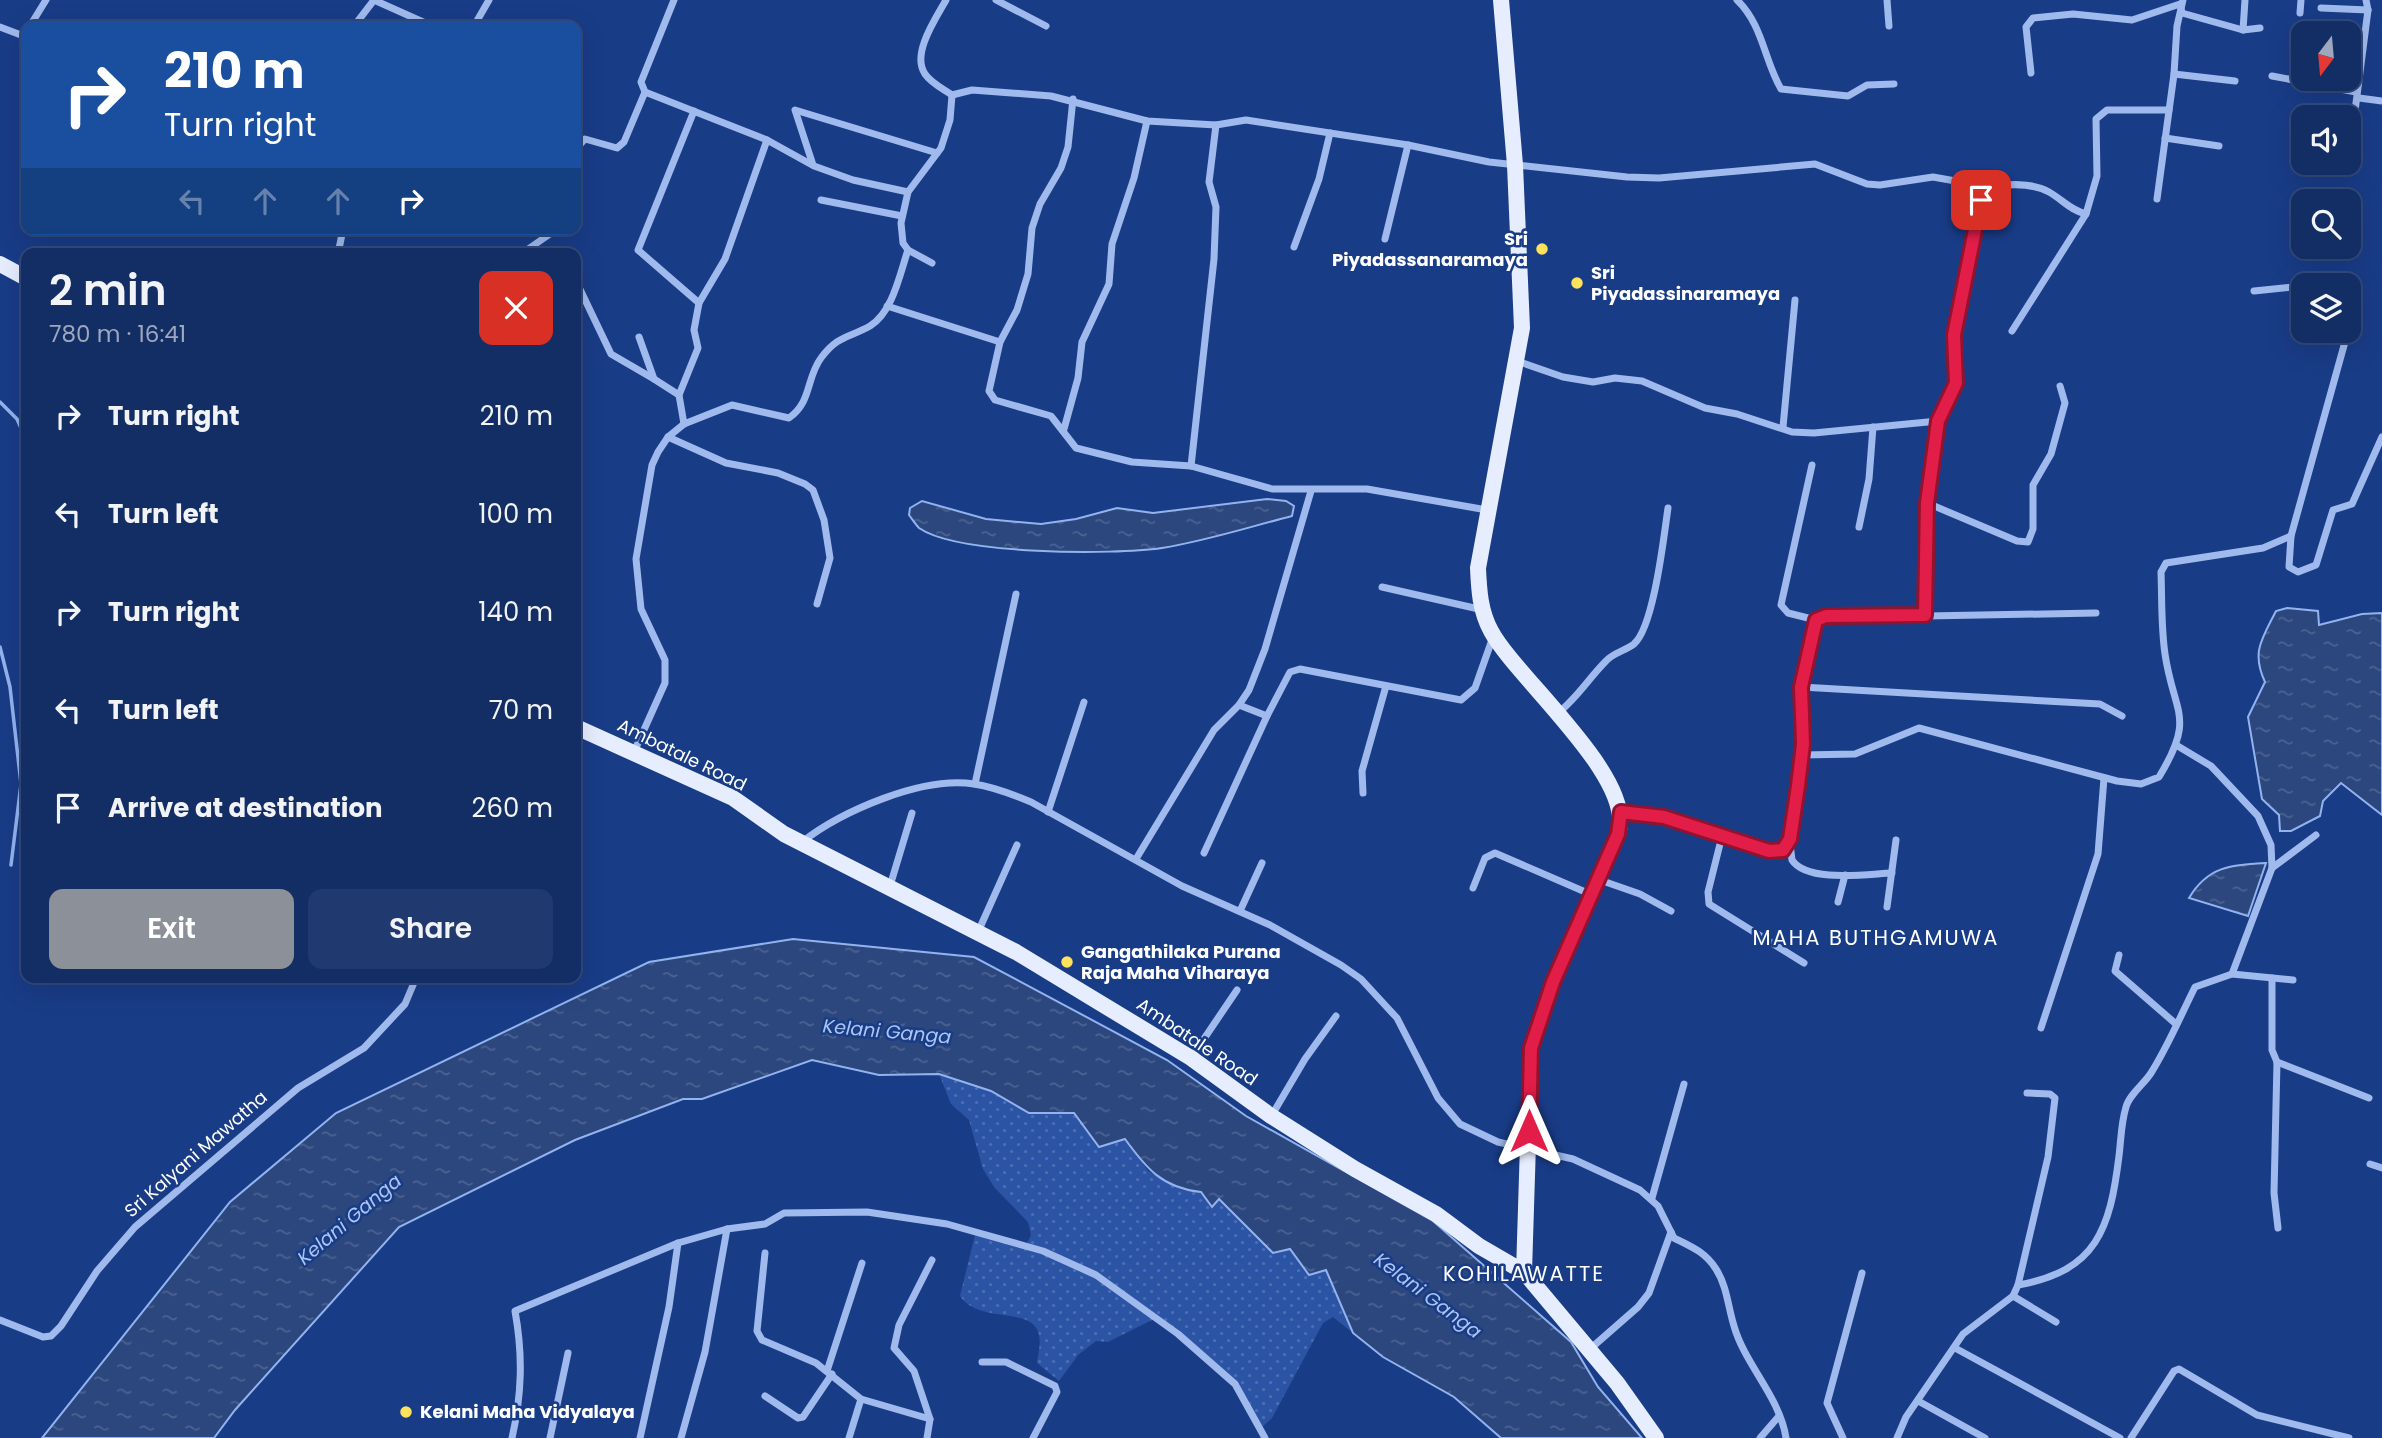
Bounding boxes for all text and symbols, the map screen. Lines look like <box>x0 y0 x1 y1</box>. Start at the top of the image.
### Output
north arrow <box>2291 21 2361 91</box>
map controls <box>2291 21 2361 343</box>
text: 210 m <box>164 37 305 105</box>
icon: right <box>49 49 140 140</box>
text: Turn right <box>164 102 316 147</box>
button: sound <box>2291 105 2361 175</box>
pin <box>1951 170 2011 230</box>
icon: arrive <box>1962 181 2000 219</box>
icon: left <box>173 182 211 220</box>
icon: ahead <box>246 182 284 220</box>
icon: ahead <box>319 182 357 220</box>
icon: right <box>392 182 430 220</box>
button: search <box>2291 189 2361 259</box>
place label: Sri Piyadassanaramaya <box>1332 226 1528 272</box>
marker: Sri Piyadassanaramaya <box>1534 241 1550 257</box>
place label: Sri Piyadassinaramaya <box>1591 260 1780 306</box>
text: 2 min <box>49 261 167 320</box>
button: close <box>479 271 553 345</box>
button: layers <box>2291 273 2361 343</box>
marker: Sri Piyadassinaramaya <box>1569 275 1585 291</box>
text: 780 m · 16:41 <box>49 318 186 350</box>
icon: right <box>49 397 87 435</box>
text: Turn right <box>108 398 240 434</box>
text: 210 m <box>480 398 553 434</box>
icon: left <box>49 495 87 533</box>
text: Turn left <box>108 496 219 532</box>
text: 100 m <box>478 496 553 532</box>
icon: right <box>49 593 87 631</box>
text: Turn right <box>108 594 240 630</box>
text: 140 m <box>478 594 553 630</box>
icon: left <box>49 691 87 729</box>
text: Turn left <box>108 692 219 728</box>
text: 70 m <box>489 692 553 728</box>
street label: Ambatale Road <box>613 712 751 797</box>
icon: arrive <box>49 789 87 827</box>
text: Arrive at destination <box>108 790 383 826</box>
text: 260 m <box>471 790 553 826</box>
button: Exit <box>49 889 294 969</box>
button: Share <box>308 889 553 969</box>
district label: MAHA BUTHGAMUWA <box>1753 923 1999 952</box>
place label: Gangathilaka Purana Raja Maha Viharaya <box>1081 939 1281 985</box>
marker: Gangathilaka Purana Raja Maha Viharaya <box>1059 954 1075 970</box>
street label: Ambatale Road <box>1132 992 1263 1091</box>
water label: Kelani Ganga <box>822 1012 952 1051</box>
street label: Sri Kalyani Mawatha <box>119 1085 272 1223</box>
position arrow <box>1492 1094 1566 1168</box>
water label: Kelani Ganga <box>291 1168 407 1271</box>
water label: Kelani Ganga <box>1368 1246 1487 1345</box>
district label: KOHILAWATTE <box>1443 1259 1605 1288</box>
place label: Kelani Maha Vidyalaya <box>420 1399 635 1424</box>
marker: Kelani Maha Vidyalaya <box>398 1404 414 1420</box>

